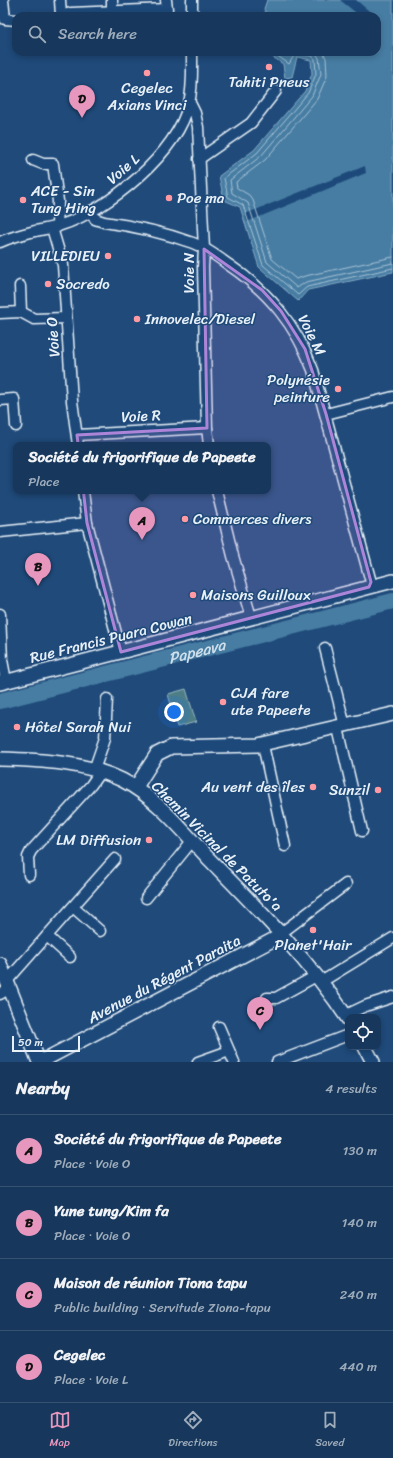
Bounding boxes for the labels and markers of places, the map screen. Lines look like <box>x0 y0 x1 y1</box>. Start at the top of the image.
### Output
marker: Tahiti Pneus <box>264 62 274 72</box>
marker: Cegelec Axians Vinci <box>142 68 152 78</box>
place label: Tahiti Pneus <box>228 69 310 95</box>
place label: Cegelec Axians Vinci <box>106 75 187 118</box>
pin: D <box>69 85 95 118</box>
place label: ACE - Sin Tung Hing <box>30 178 96 221</box>
place label: Poe ma <box>177 185 225 211</box>
marker: Poe ma <box>164 193 174 203</box>
marker: ACE - Sin Tung Hing <box>18 195 28 205</box>
place label: VILLEDIEU <box>31 243 100 269</box>
marker: VILLEDIEU <box>103 251 113 261</box>
place label: Socredo <box>56 271 110 297</box>
marker: Socredo <box>43 279 53 289</box>
place label: Innovelec/Diesel <box>144 306 256 332</box>
marker: Innovelec/Diesel <box>132 314 142 324</box>
place label: Polynésie peinture <box>267 367 330 410</box>
marker: Polynésie peinture <box>333 384 343 394</box>
place label: Commerces divers <box>193 506 312 532</box>
pin: A <box>129 507 155 540</box>
marker: Commerces divers <box>180 514 190 524</box>
pin: B <box>25 553 51 586</box>
place label: Maisons Guilloux <box>201 582 311 608</box>
marker: Maisons Guilloux <box>188 590 198 600</box>
place label: CJA fare ute Papeete <box>231 680 310 723</box>
marker: CJA fare ute Papeete <box>218 697 228 707</box>
place label: Hôtel Sarah Nui <box>25 714 132 740</box>
marker: Hôtel Sarah Nui <box>12 722 22 732</box>
place label: Au vent des îles <box>200 774 305 800</box>
place label: Sunzil <box>329 777 371 803</box>
marker: Au vent des îles <box>308 782 318 792</box>
marker: Sunzil <box>373 785 383 795</box>
place label: LM Diffusion <box>56 827 141 853</box>
marker: LM Diffusion <box>144 835 154 845</box>
marker: Planet'Hair <box>308 925 318 935</box>
place label: Planet'Hair <box>275 932 352 958</box>
pin: C <box>247 997 273 1030</box>

